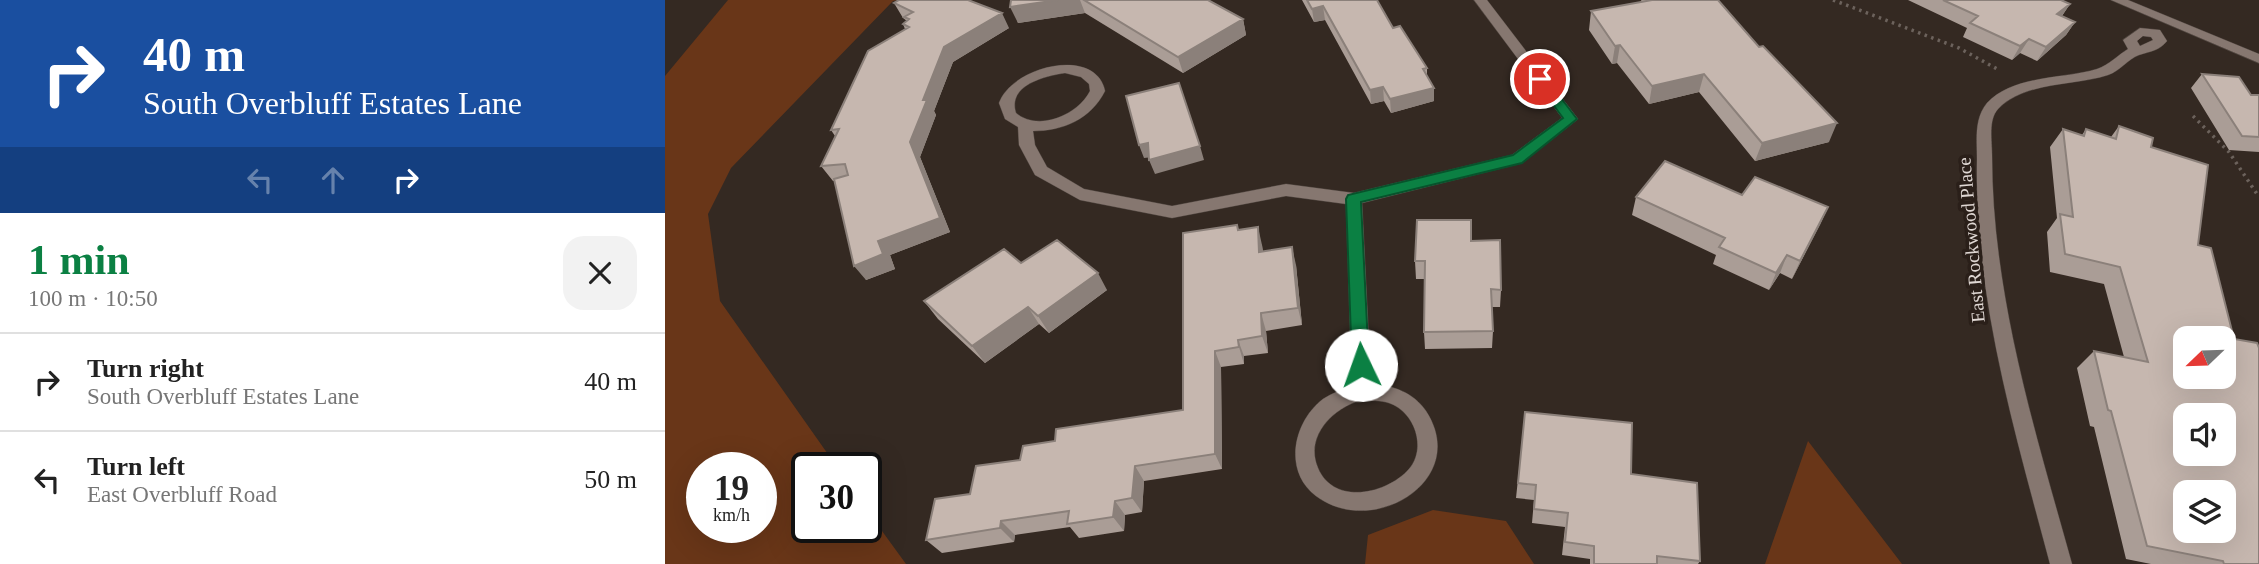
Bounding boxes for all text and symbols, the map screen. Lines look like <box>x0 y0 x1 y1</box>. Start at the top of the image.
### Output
text: 40 m <box>143 27 245 82</box>
icon: right <box>28 28 119 119</box>
pin <box>1510 49 1570 109</box>
icon: arrive <box>1521 60 1559 98</box>
text: South Overbluff Estates Lane <box>143 85 522 121</box>
street label: East Rockwood Place <box>1953 157 1989 323</box>
icon: left <box>241 161 279 199</box>
icon: ahead <box>314 161 352 199</box>
icon: right <box>387 161 425 199</box>
button: close <box>563 236 637 310</box>
text: 1 min <box>28 237 130 283</box>
text: 100 m · 10:50 <box>28 286 158 311</box>
north arrow <box>2173 326 2237 388</box>
map controls <box>2173 326 2236 543</box>
position arrow <box>1324 328 1398 402</box>
text: Turn right <box>87 354 204 383</box>
icon: right <box>28 363 66 401</box>
text: 40 m <box>584 367 637 396</box>
text: South Overbluff Estates Lane <box>87 384 359 409</box>
button: sound <box>2173 403 2236 466</box>
text: Turn left <box>87 452 185 481</box>
speed limit sign: 30 <box>791 452 882 543</box>
icon: left <box>28 461 66 499</box>
text: 50 m <box>584 465 637 494</box>
text: 19 <box>714 469 749 508</box>
button: layers <box>2173 480 2236 543</box>
text: East Overbluff Road <box>87 482 277 507</box>
text: km/h <box>713 505 750 525</box>

